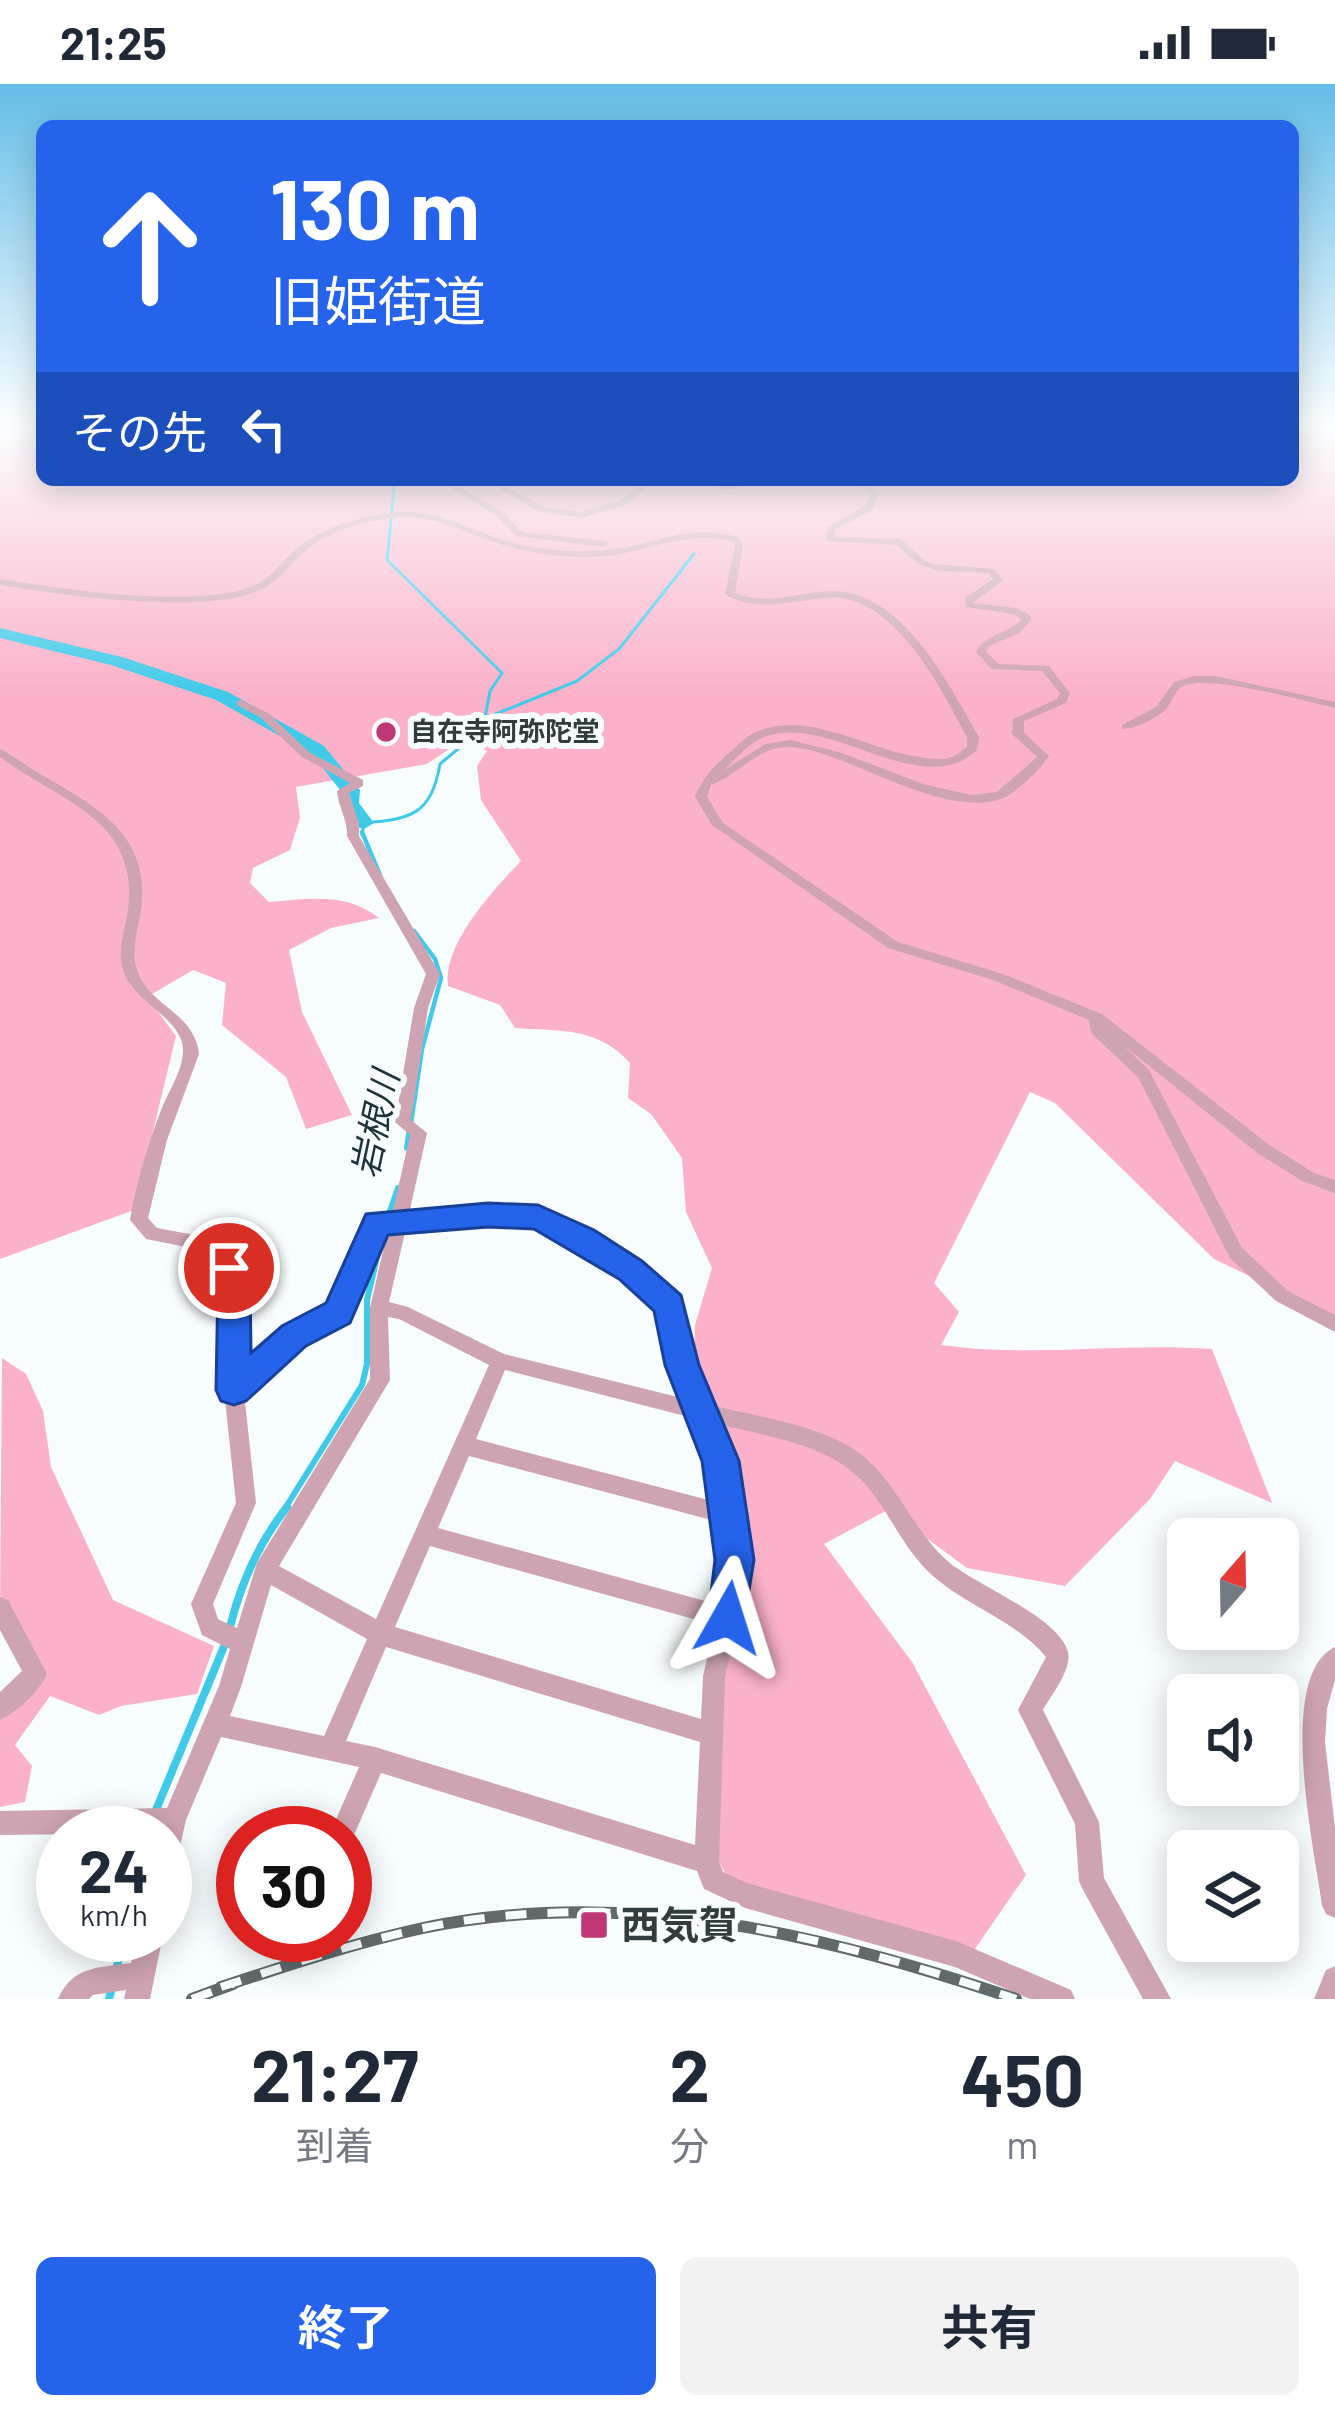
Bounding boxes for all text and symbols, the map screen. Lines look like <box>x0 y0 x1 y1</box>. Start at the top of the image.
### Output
text: 21:25 <box>60 15 167 69</box>
text: 130 m <box>270 156 480 257</box>
icon: ahead <box>72 168 228 324</box>
text: 旧姫街道 <box>270 267 486 332</box>
icon: left <box>231 396 297 462</box>
text: その先 <box>72 404 207 458</box>
place label: 自在寺阿弥陀堂 <box>410 714 599 746</box>
marker: 自在寺阿弥陀堂 <box>373 719 399 745</box>
water label: 岩根川 <box>341 1062 407 1181</box>
pin <box>178 1217 280 1319</box>
icon: arrive <box>196 1235 262 1301</box>
north arrow <box>1167 1518 1299 1650</box>
map controls <box>1167 1518 1299 1962</box>
position arrow <box>665 1555 791 1681</box>
button: sound <box>1167 1674 1299 1806</box>
speed limit sign: 30 <box>216 1806 372 1962</box>
button: layers <box>1167 1830 1299 1962</box>
text: 24 <box>79 1833 149 1905</box>
text: km/h <box>80 1896 148 1932</box>
place label: 西気賀 <box>621 1900 738 1947</box>
marker: 西気賀 <box>578 1909 610 1941</box>
text: 21:27 <box>251 2030 419 2116</box>
text: 2 <box>669 2030 710 2116</box>
text: 450 <box>961 2035 1084 2121</box>
text: m <box>1006 2120 1039 2167</box>
text: 到着 <box>296 2121 374 2168</box>
text: 分 <box>670 2121 709 2168</box>
button: 終了 <box>36 2257 656 2395</box>
button: 共有 <box>680 2257 1299 2395</box>

